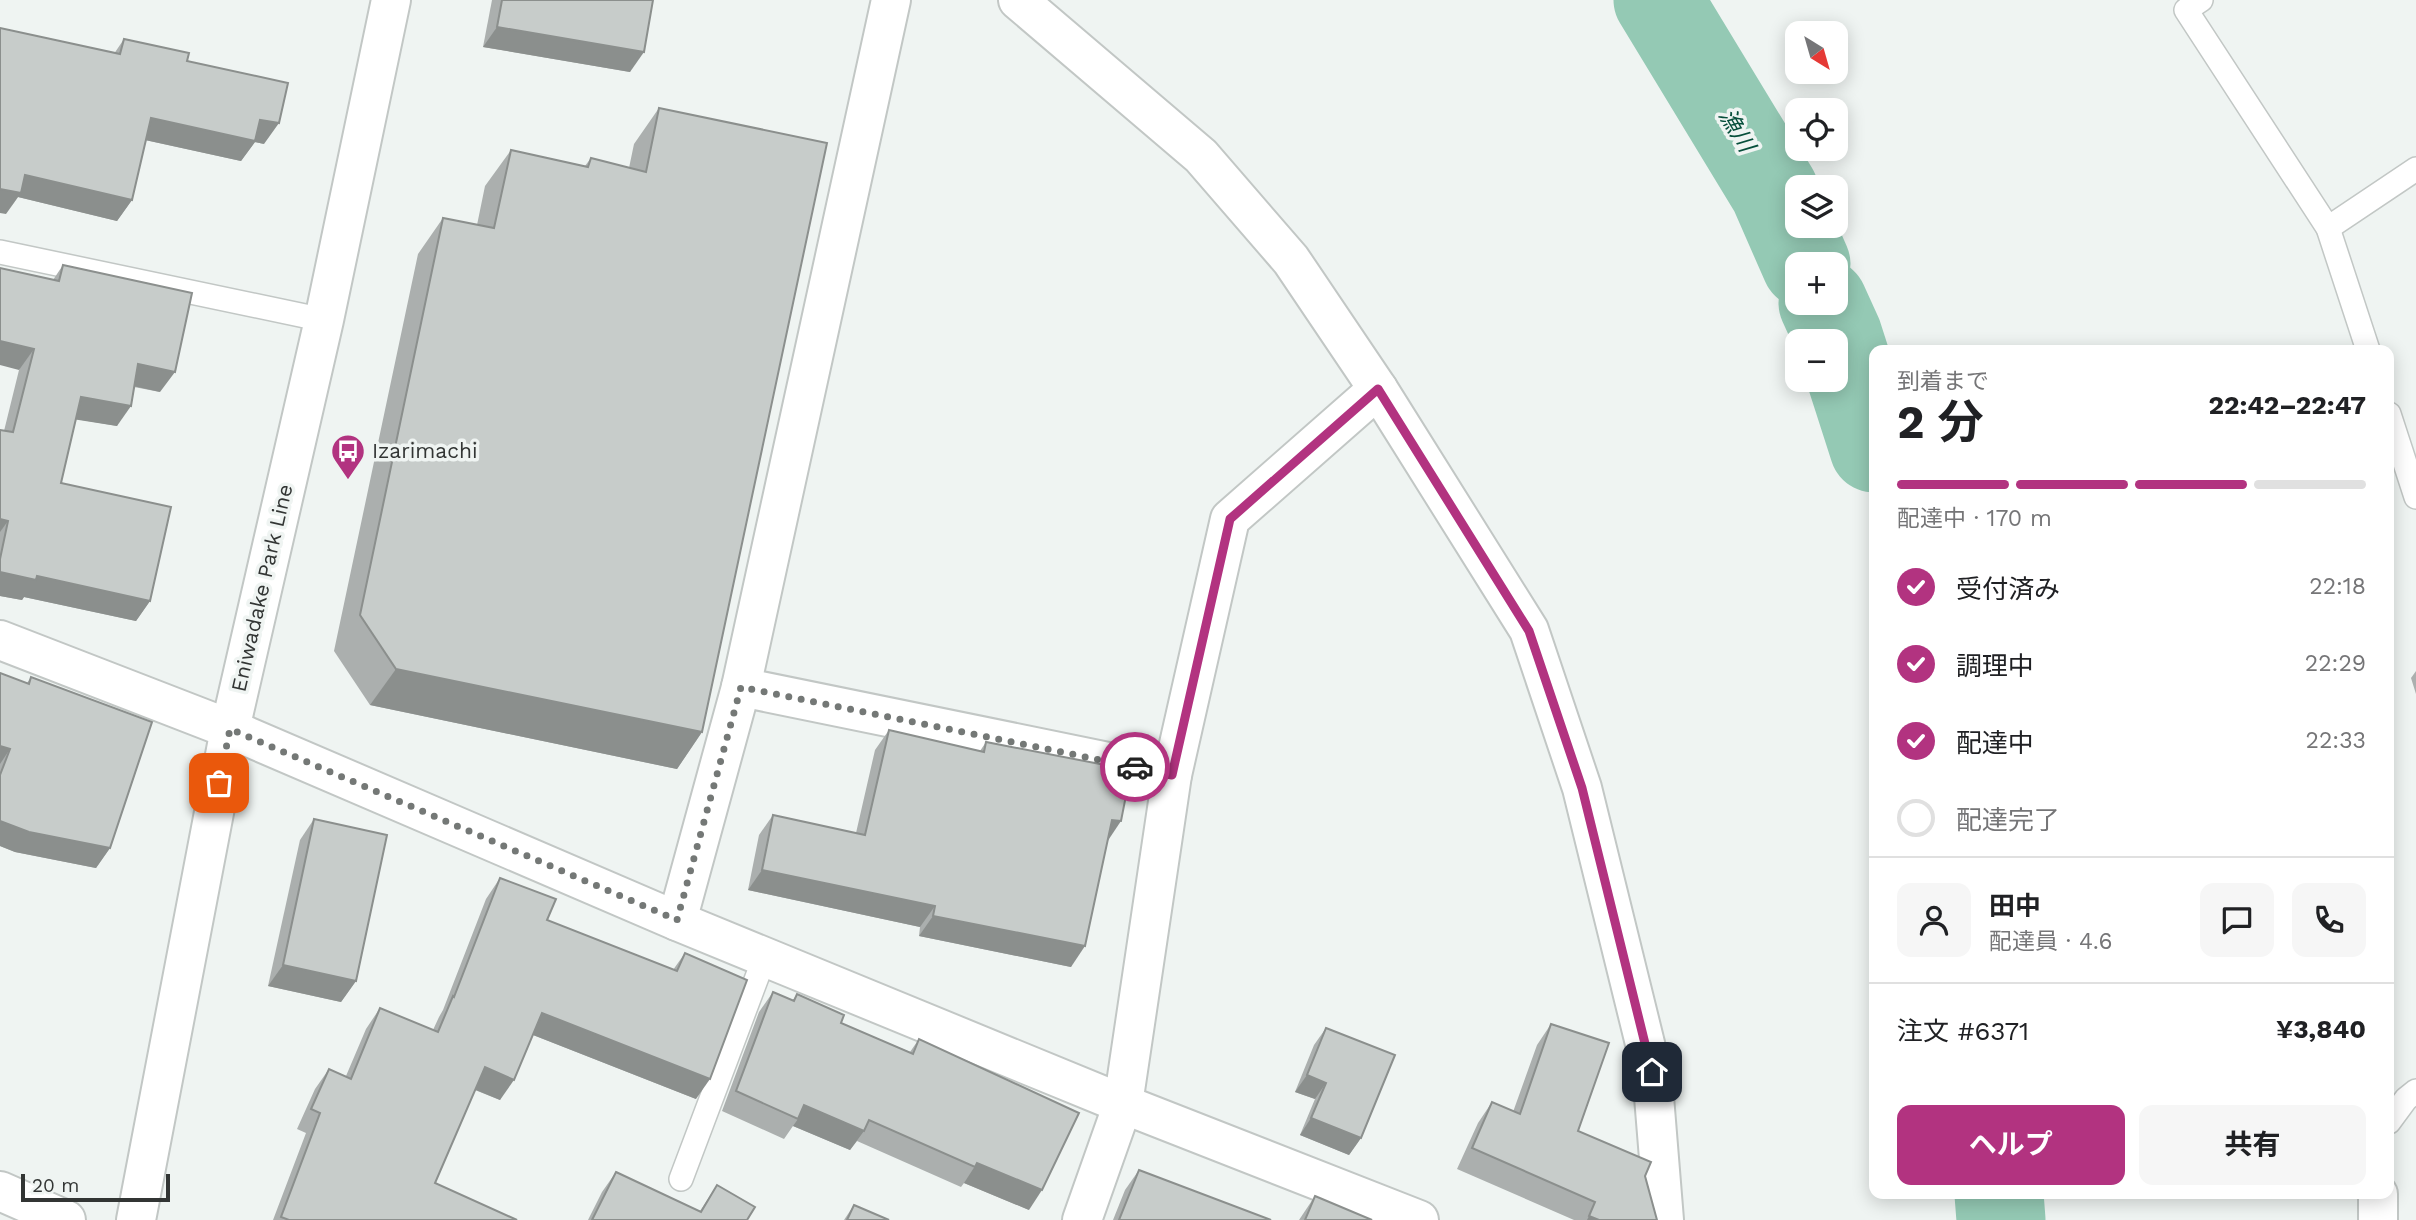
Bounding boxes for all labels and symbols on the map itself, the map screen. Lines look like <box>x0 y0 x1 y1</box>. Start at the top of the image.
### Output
north arrow <box>1785 21 1848 84</box>
water label: 漁川 <box>1713 104 1762 159</box>
bus stop icon: Izarimachi <box>329 432 367 481</box>
place label: Izarimachi <box>372 438 478 463</box>
street label: Eniwadake Park Line <box>225 482 298 694</box>
courier <box>1100 732 1170 802</box>
pin <box>189 753 249 813</box>
pin <box>1622 1042 1682 1102</box>
scale bar <box>21 1171 170 1203</box>

